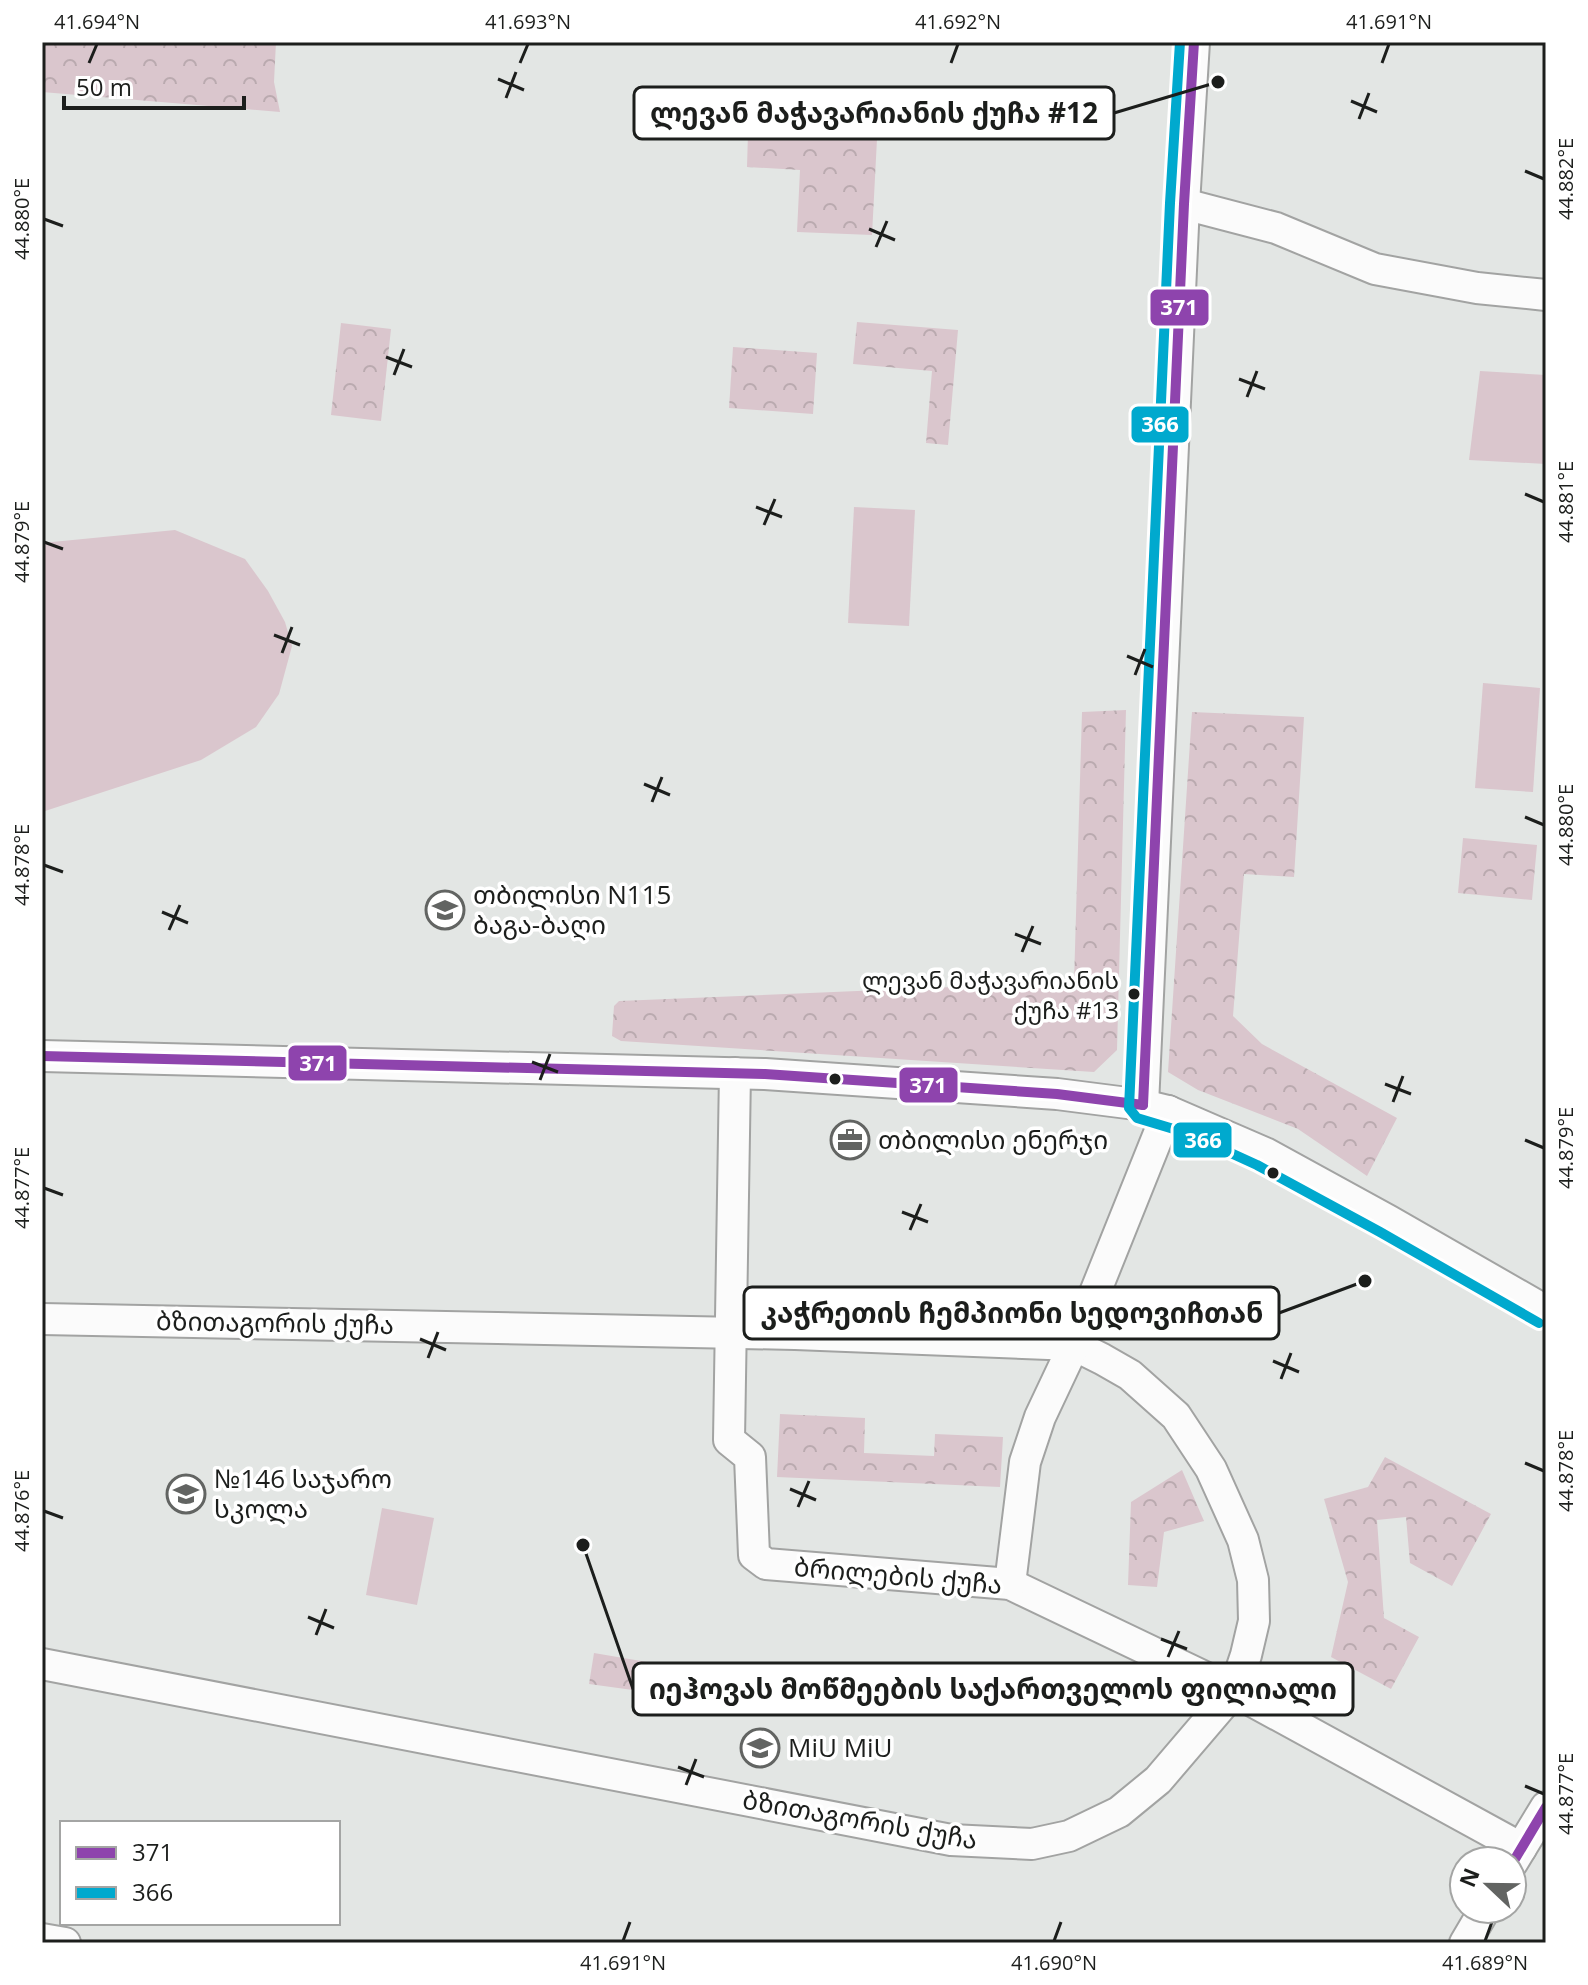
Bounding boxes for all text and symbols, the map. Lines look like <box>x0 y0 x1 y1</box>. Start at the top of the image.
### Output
text: 41.694°N <box>54 8 140 35</box>
text: 41.693°N <box>485 8 571 35</box>
text: 41.692°N <box>915 8 1001 35</box>
text: 41.691°N <box>1346 8 1432 35</box>
scale bar <box>64 60 244 110</box>
text: 50 m <box>76 70 132 103</box>
callout: ლევან მაჭავარიანის ქუჩა #12 <box>634 87 1114 139</box>
text: ლევან მაჭავარიანის ქუჩა #12 <box>650 93 1098 131</box>
text: 44.882°E <box>1552 138 1579 220</box>
text: 44.880°E <box>8 178 35 260</box>
line badge: 371 <box>1149 288 1210 327</box>
text: 371 <box>1160 291 1198 321</box>
line badge: 366 <box>1130 405 1190 444</box>
text: 366 <box>1141 408 1179 438</box>
text: 44.881°E <box>1552 461 1579 543</box>
text: 44.879°E <box>8 501 35 583</box>
text: 44.880°E <box>1552 784 1579 866</box>
text: 44.878°E <box>8 824 35 906</box>
place label: თბილისი N115 ბაგა-ბაღი <box>473 876 671 942</box>
school or university icon: თბილისი N115 ბაგა-ბაღი <box>424 889 466 931</box>
place label: ლევან მაჭავარიანის ქუჩა #13 <box>862 963 1119 1026</box>
marker: ლევან მაჭავარიანის ქუჩა #13 <box>1126 986 1142 1002</box>
line badge: 371 <box>287 1044 348 1082</box>
text: 371 <box>299 1047 337 1077</box>
line badge: 371 <box>898 1066 959 1104</box>
text: 371 <box>909 1069 947 1099</box>
unlabelled marker <box>827 1071 843 1087</box>
text: 44.879°E <box>1552 1107 1579 1189</box>
office icon: თბილისი ენერჯი <box>829 1119 871 1161</box>
place label: თბილისი ენერჯი <box>878 1121 1108 1157</box>
line badge: 366 <box>1172 1121 1233 1159</box>
text: 366 <box>1184 1124 1222 1154</box>
text: 44.877°E <box>8 1147 35 1229</box>
unlabelled marker <box>1265 1165 1281 1181</box>
callout: კაჭრეთის ჩემპიონი სედოვიჩთან <box>744 1287 1279 1339</box>
text: კაჭრეთის ჩემპიონი სედოვიჩთან <box>761 1293 1263 1331</box>
street label: ბზითაგორის ქუჩა <box>156 1302 394 1342</box>
text: 44.878°E <box>1552 1430 1579 1512</box>
place label: №146 საჯარო სკოლა <box>214 1460 392 1526</box>
text: 44.876°E <box>8 1470 35 1552</box>
school or university icon: №146 საჯარო სკოლა <box>165 1473 207 1515</box>
street label: ბრილების ქუჩა <box>793 1548 1004 1602</box>
callout: იეჰოვას მოწმეების საქართველოს ფილიალი <box>633 1663 1353 1715</box>
text: იეჰოვას მოწმეების საქართველოს ფილიალი <box>649 1669 1337 1707</box>
school or university icon: MiU MiU <box>739 1727 781 1769</box>
place label: MiU MiU <box>788 1729 893 1765</box>
text: 44.877°E <box>1552 1753 1579 1835</box>
street label: ბზითაგორის ქუჩა <box>740 1781 981 1857</box>
legend <box>60 1821 340 1925</box>
text: 371 <box>132 1835 173 1868</box>
north arrow <box>1448 1845 1528 1925</box>
text: N <box>1451 1863 1486 1891</box>
text: 366 <box>132 1875 173 1908</box>
text: 41.691°N <box>580 1949 666 1976</box>
text: 41.690°N <box>1011 1949 1097 1976</box>
text: 41.689°N <box>1442 1949 1528 1976</box>

